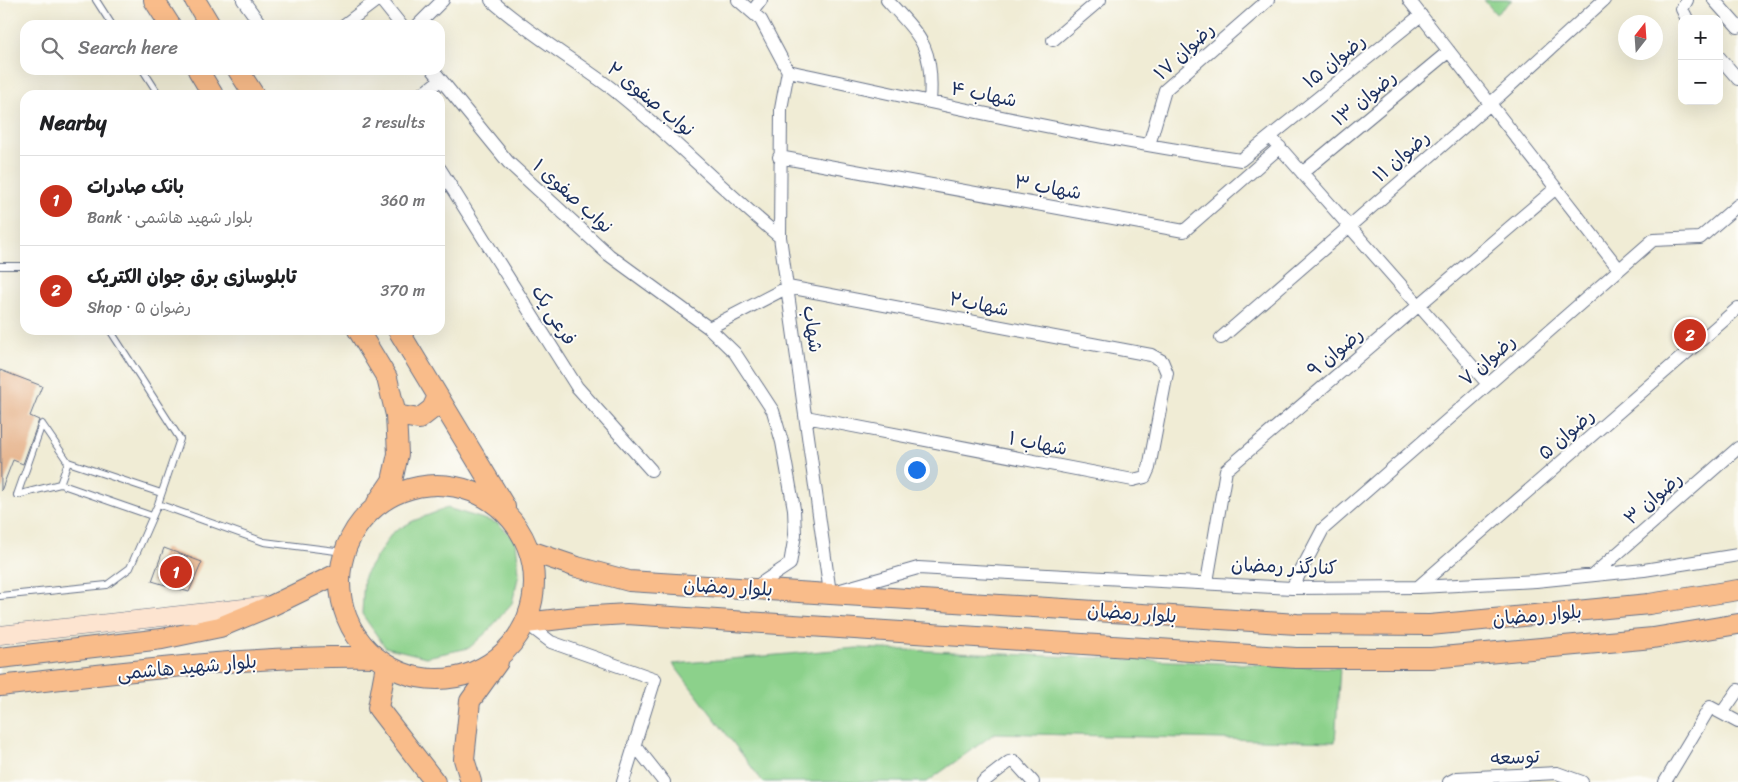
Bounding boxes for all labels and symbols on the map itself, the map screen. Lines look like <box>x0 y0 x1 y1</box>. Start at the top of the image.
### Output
street label: رضوان ۱۷ <box>1146 14 1222 88</box>
north arrow <box>1618 15 1663 60</box>
street label: رضوان ۱۵ <box>1295 25 1373 97</box>
street label: نواب صفوی ۲ <box>600 53 702 145</box>
street label: رضوان ۱۳ <box>1324 61 1404 135</box>
street label: شهاب ۴ <box>948 71 1020 117</box>
street label: رضوان ۱۱ <box>1365 121 1437 191</box>
street label: نواب صفوی ۱ <box>525 150 621 242</box>
street label: شهاب ۳ <box>1012 165 1084 209</box>
street label: فرعی یک <box>522 278 586 352</box>
street label: شهاب۲ <box>946 282 1012 326</box>
street label: شهاب <box>793 303 833 355</box>
pin: 2 <box>1674 316 1706 354</box>
street label: رضوان ۹ <box>1299 318 1371 386</box>
street label: رضوان ۷ <box>1451 325 1523 395</box>
street label: رضوان ۵ <box>1530 400 1602 468</box>
street label: شهاب ۱ <box>1006 421 1070 465</box>
your location <box>904 457 930 483</box>
street label: رضوان ۳ <box>1616 463 1690 533</box>
street label: کنارگذر رمضان <box>1230 548 1338 584</box>
pin: 1 <box>160 553 192 591</box>
street label: بلوار رمضان <box>682 568 774 606</box>
street label: بلوار رمضان <box>1086 593 1178 633</box>
street label: بلوار رمضان <box>1491 595 1583 635</box>
street label: بلوار شهید هاشمی <box>116 644 258 690</box>
street label: توسعه <box>1490 739 1541 775</box>

